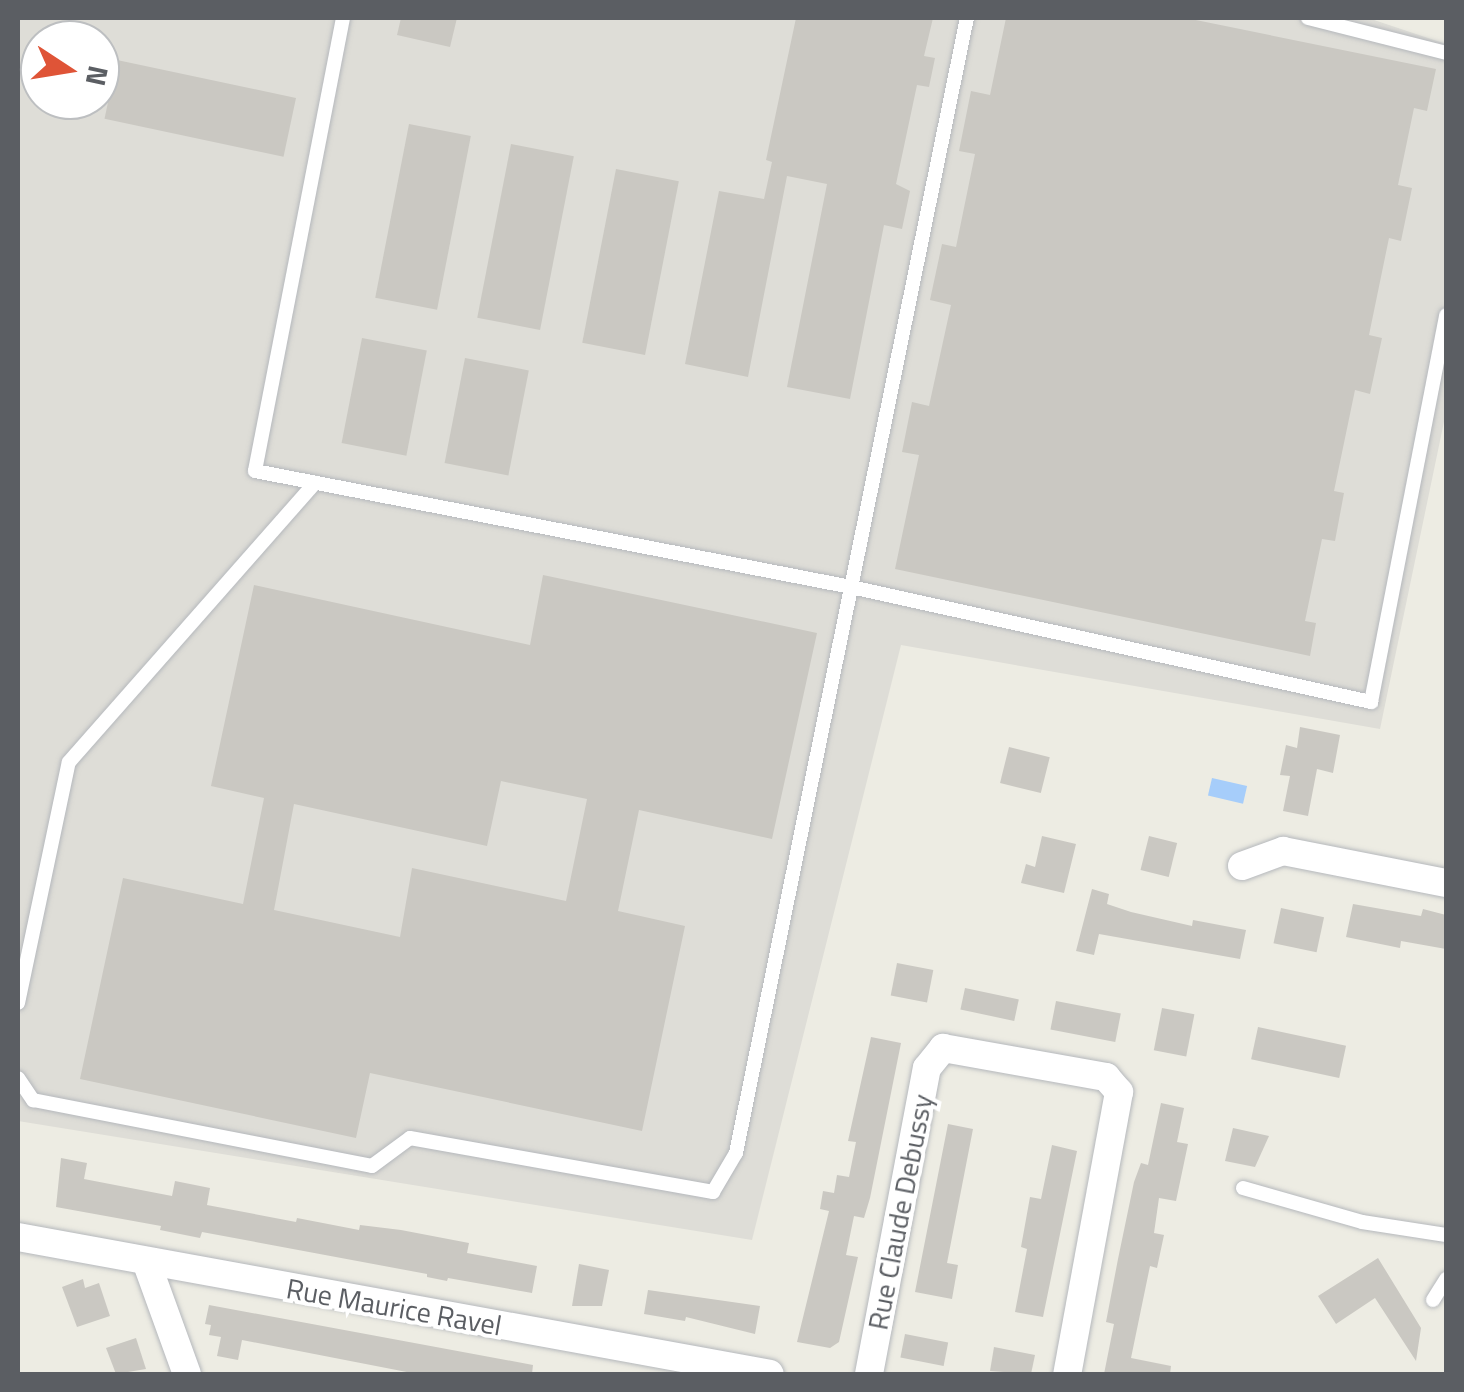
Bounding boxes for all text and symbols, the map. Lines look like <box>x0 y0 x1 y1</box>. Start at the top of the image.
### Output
north arrow <box>20 20 120 120</box>
text: N <box>75 62 121 90</box>
street label: Rue Claude Debussy <box>861 1091 939 1333</box>
street label: Rue Maurice Ravel <box>284 1272 504 1342</box>

